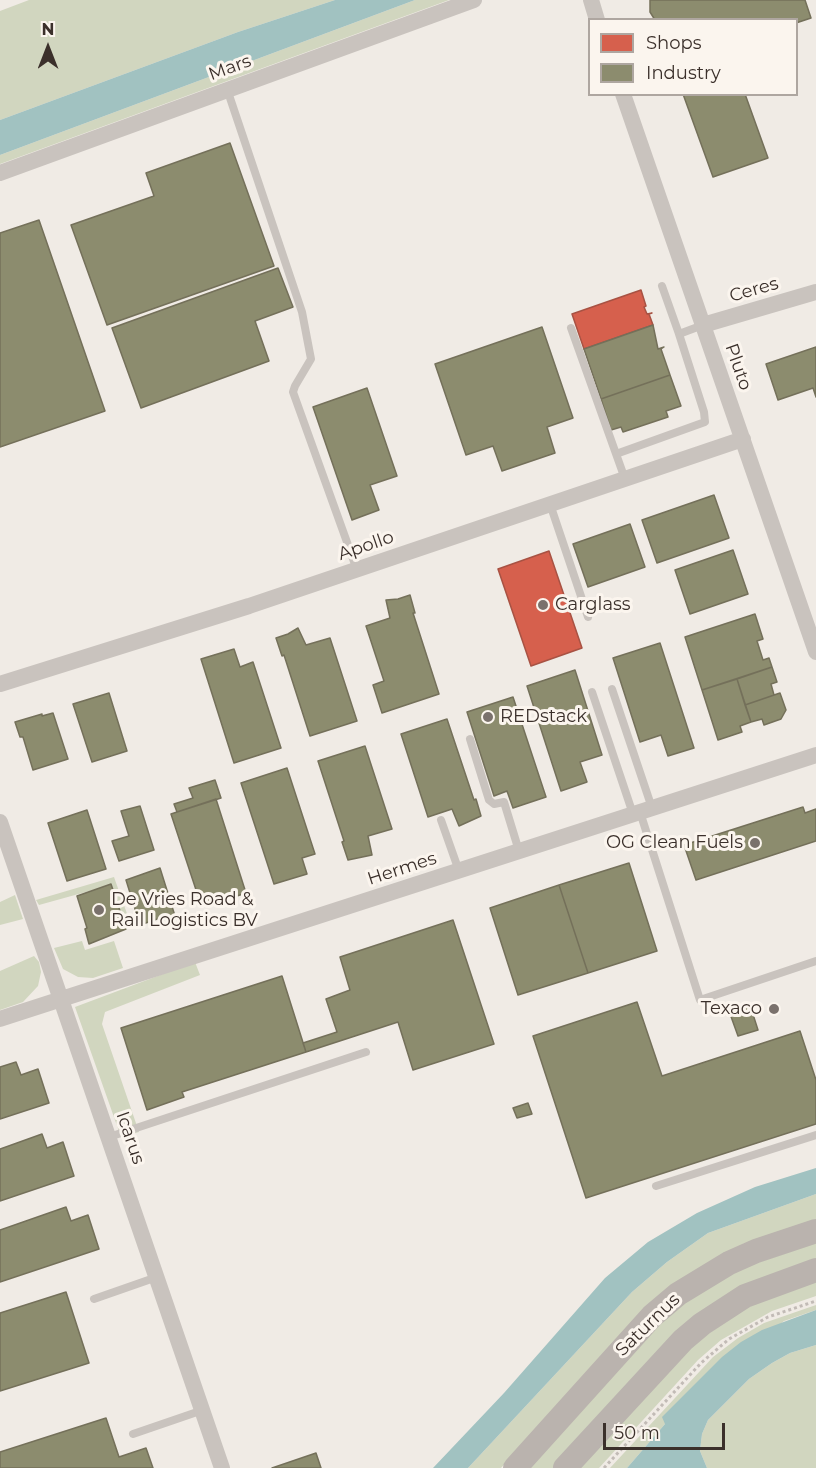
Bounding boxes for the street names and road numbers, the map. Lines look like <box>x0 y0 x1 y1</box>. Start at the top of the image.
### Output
street label: Mars <box>206 50 254 86</box>
street label: Ceres <box>727 273 781 307</box>
street label: Pluto <box>720 341 756 393</box>
street label: Apollo <box>335 526 397 566</box>
street label: Hermes <box>365 848 439 890</box>
street label: Icarus <box>111 1109 149 1167</box>
street label: Saturnus <box>611 1289 685 1361</box>

